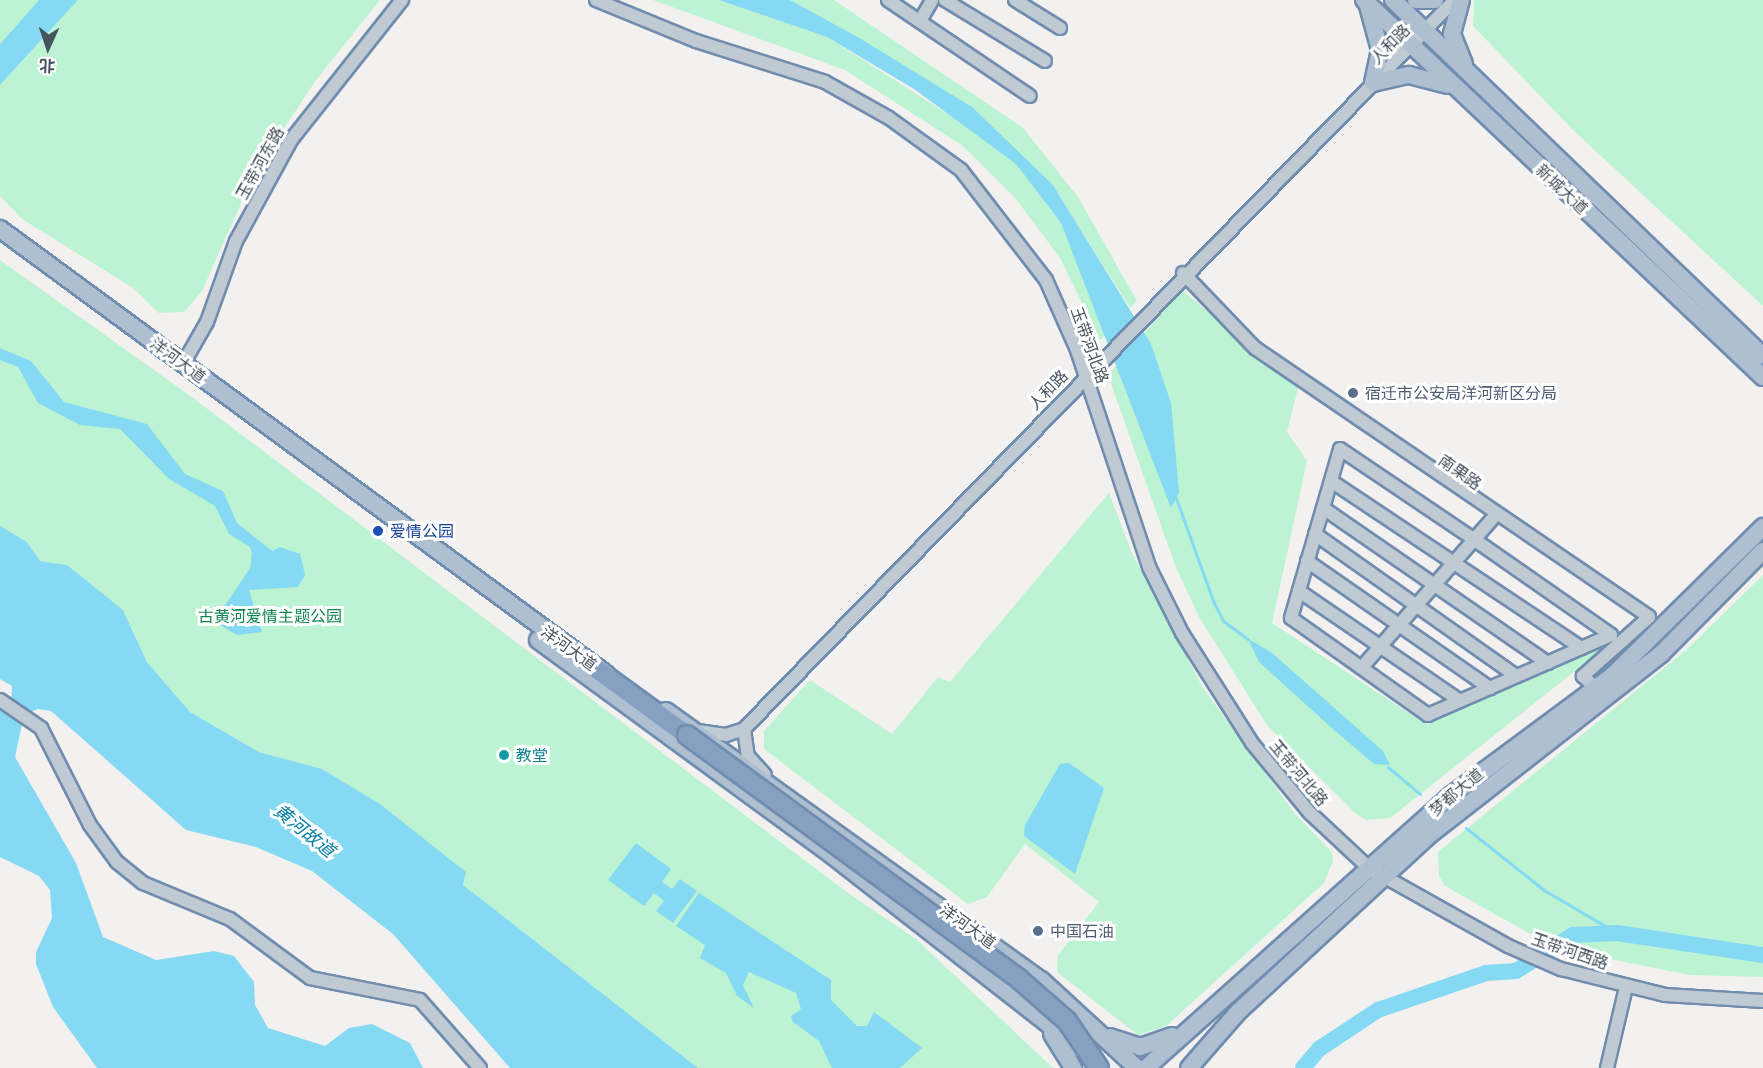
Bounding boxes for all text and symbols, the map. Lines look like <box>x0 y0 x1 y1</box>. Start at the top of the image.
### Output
north arrow <box>18 18 78 78</box>
street label: 人和路 <box>1366 20 1414 68</box>
text: 北 <box>39 56 56 76</box>
street label: 玉带河东路 <box>232 123 288 203</box>
street label: 新城大道 <box>1532 160 1592 218</box>
street label: 玉带河北路 <box>1067 304 1113 386</box>
street label: 洋河大道 <box>146 333 210 387</box>
street label: 人和路 <box>1024 366 1072 414</box>
place label: 宿迁市公安局洋河新区分局 <box>1365 383 1557 403</box>
marker: 宿迁市公安局洋河新区分局 <box>1346 386 1360 400</box>
street label: 南果路 <box>1435 450 1485 494</box>
place label: 爱情公园 <box>390 521 454 541</box>
marker: 爱情公园 <box>371 524 385 538</box>
park label: 古黄河爱情主题公园 <box>198 606 342 626</box>
street label: 洋河大道 <box>537 621 601 675</box>
street label: 玉带河北路 <box>1266 736 1332 810</box>
place label: 教堂 <box>516 745 548 765</box>
marker: 教堂 <box>497 748 511 762</box>
street label: 梦都大道 <box>1425 764 1487 820</box>
water label: 黄河故道 <box>269 800 339 862</box>
street label: 洋河大道 <box>936 899 1000 953</box>
place label: 中国石油 <box>1050 921 1114 941</box>
marker: 中国石油 <box>1031 924 1045 938</box>
street label: 玉带河西路 <box>1529 929 1611 973</box>

